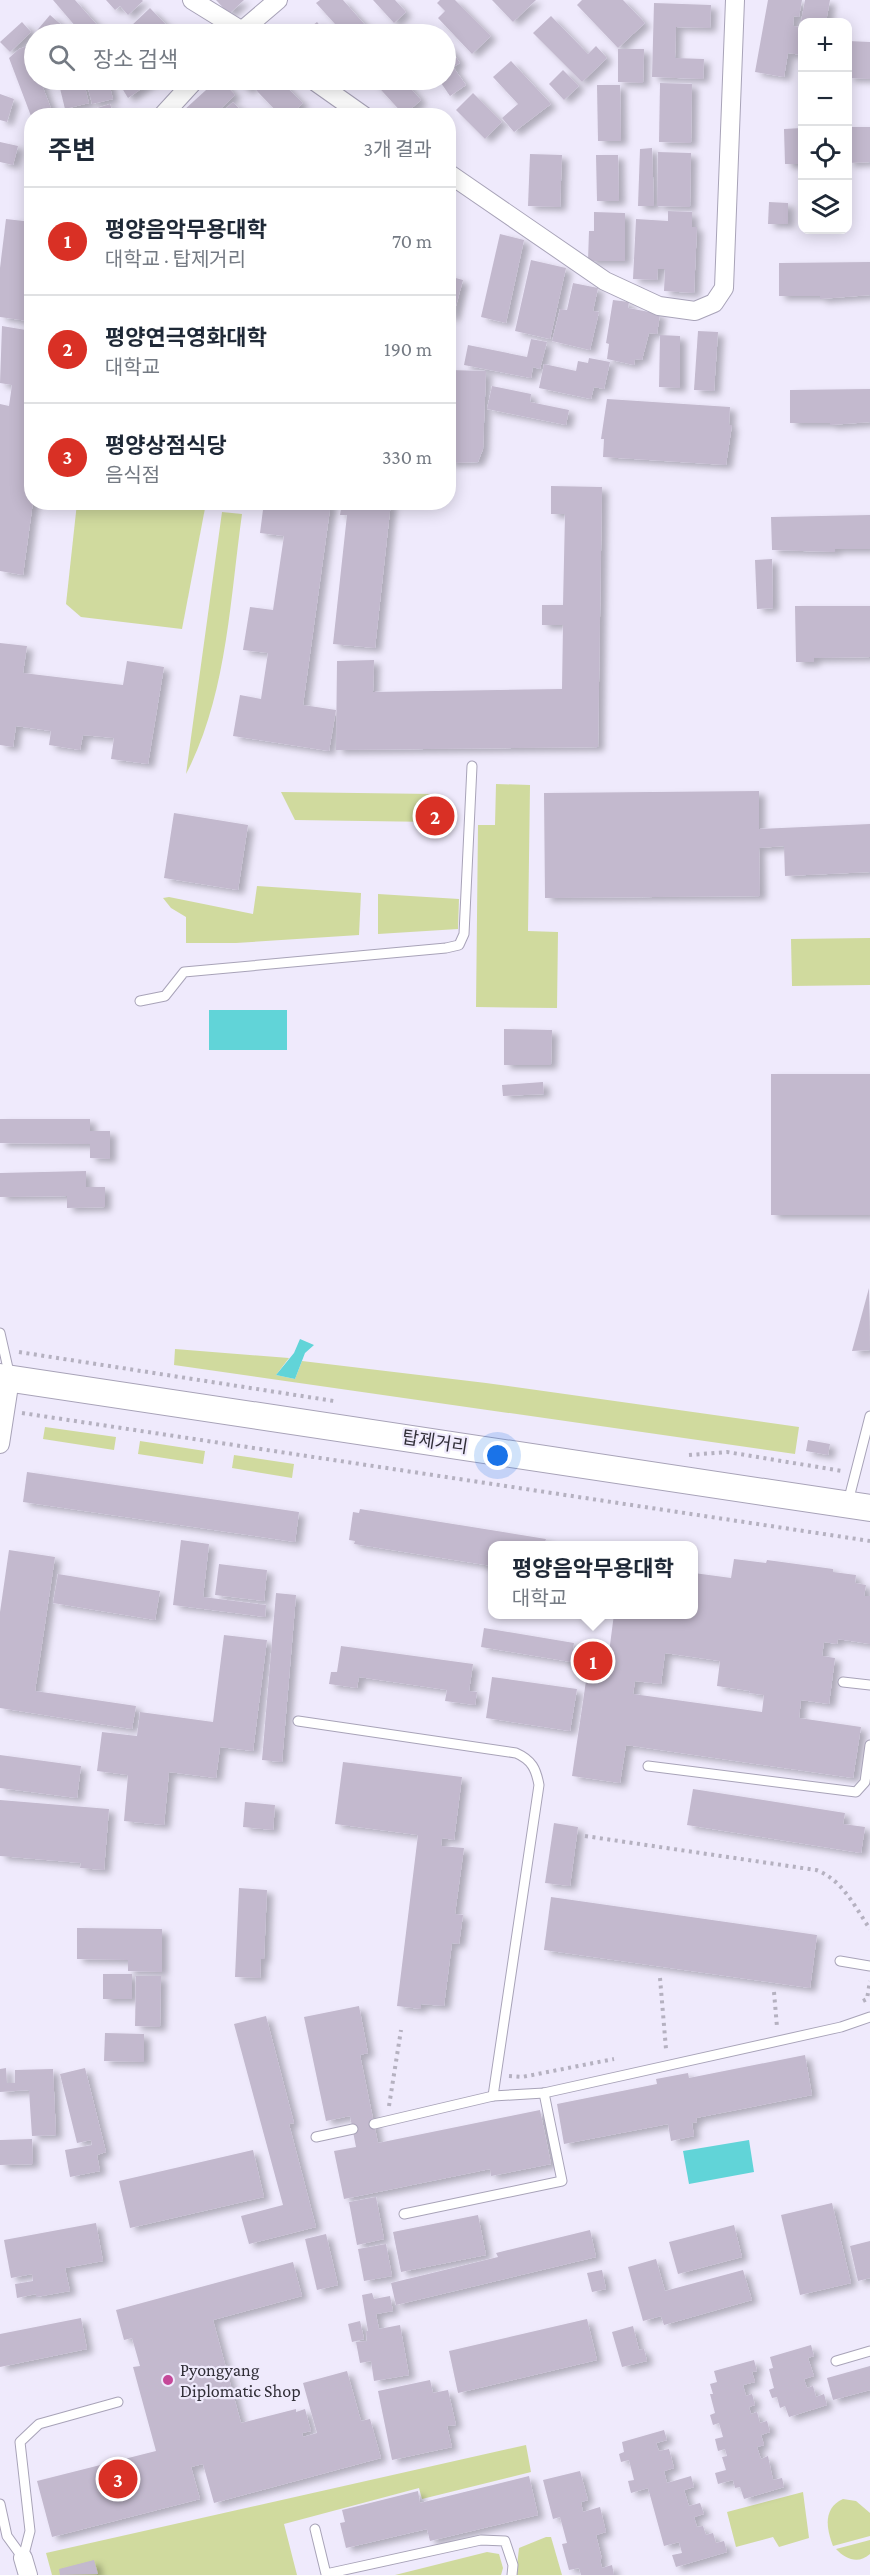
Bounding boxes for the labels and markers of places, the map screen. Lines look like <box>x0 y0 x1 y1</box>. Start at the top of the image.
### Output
pin: 2 <box>416 794 454 838</box>
pin: 1 <box>574 1638 612 1684</box>
place label: Pyongyang Diplomatic Shop <box>180 2360 301 2401</box>
marker: Pyongyang Diplomatic Shop <box>161 2373 175 2387</box>
pin: 3 <box>98 2456 138 2502</box>

